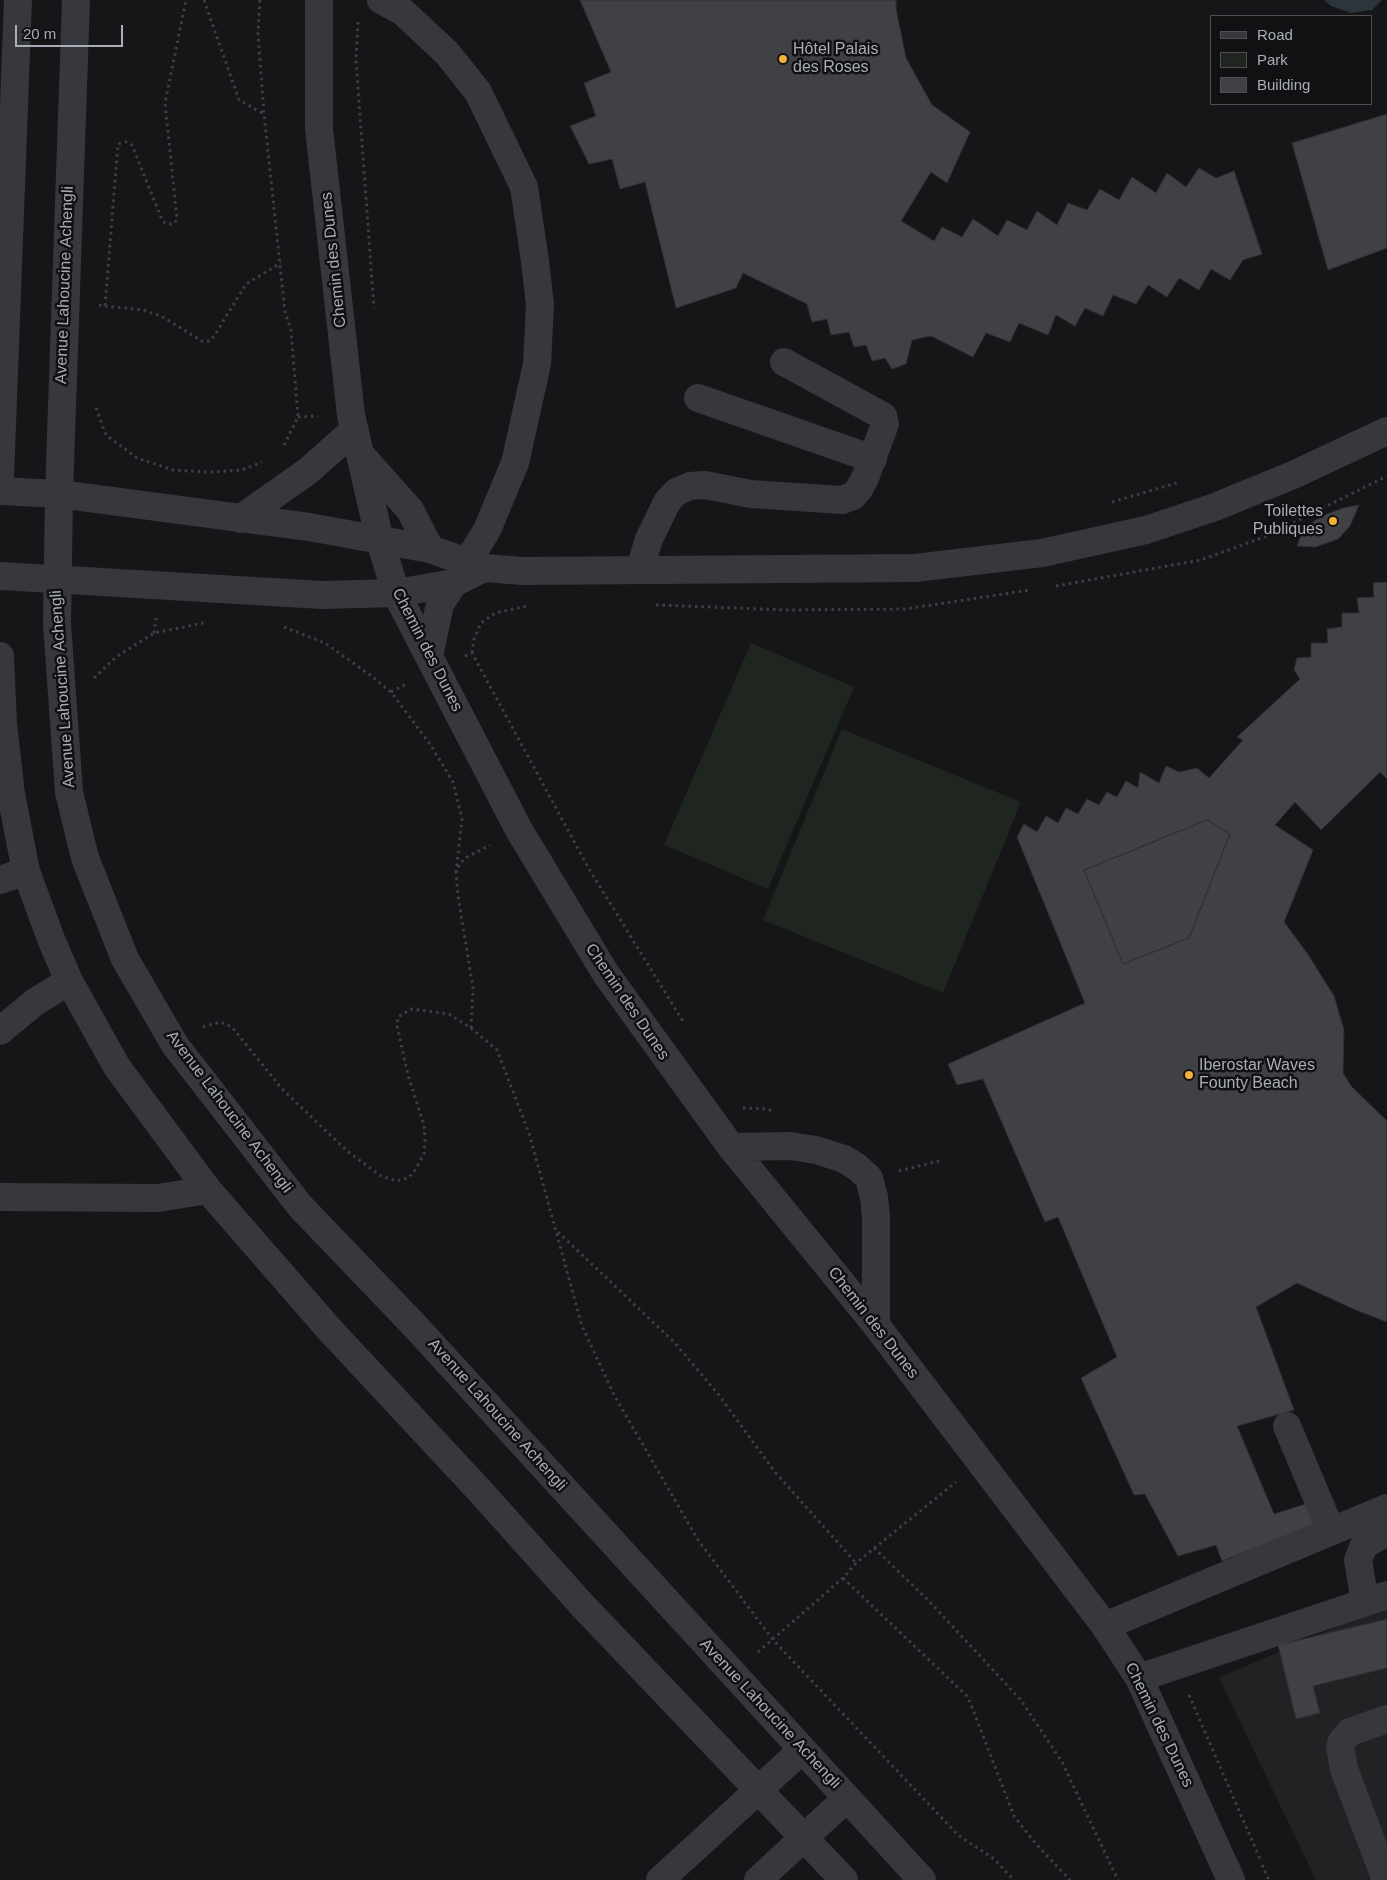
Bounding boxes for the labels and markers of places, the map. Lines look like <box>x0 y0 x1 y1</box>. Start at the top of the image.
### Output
place label: Hôtel Palais des Roses <box>793 40 878 78</box>
marker: Hôtel Palais des Roses <box>777 53 789 65</box>
place label: Toilettes Publiques <box>1253 502 1323 540</box>
marker: Toilettes Publiques <box>1327 515 1339 527</box>
place label: Iberostar Waves Founty Beach <box>1199 1056 1315 1094</box>
marker: Iberostar Waves Founty Beach <box>1183 1069 1195 1081</box>

